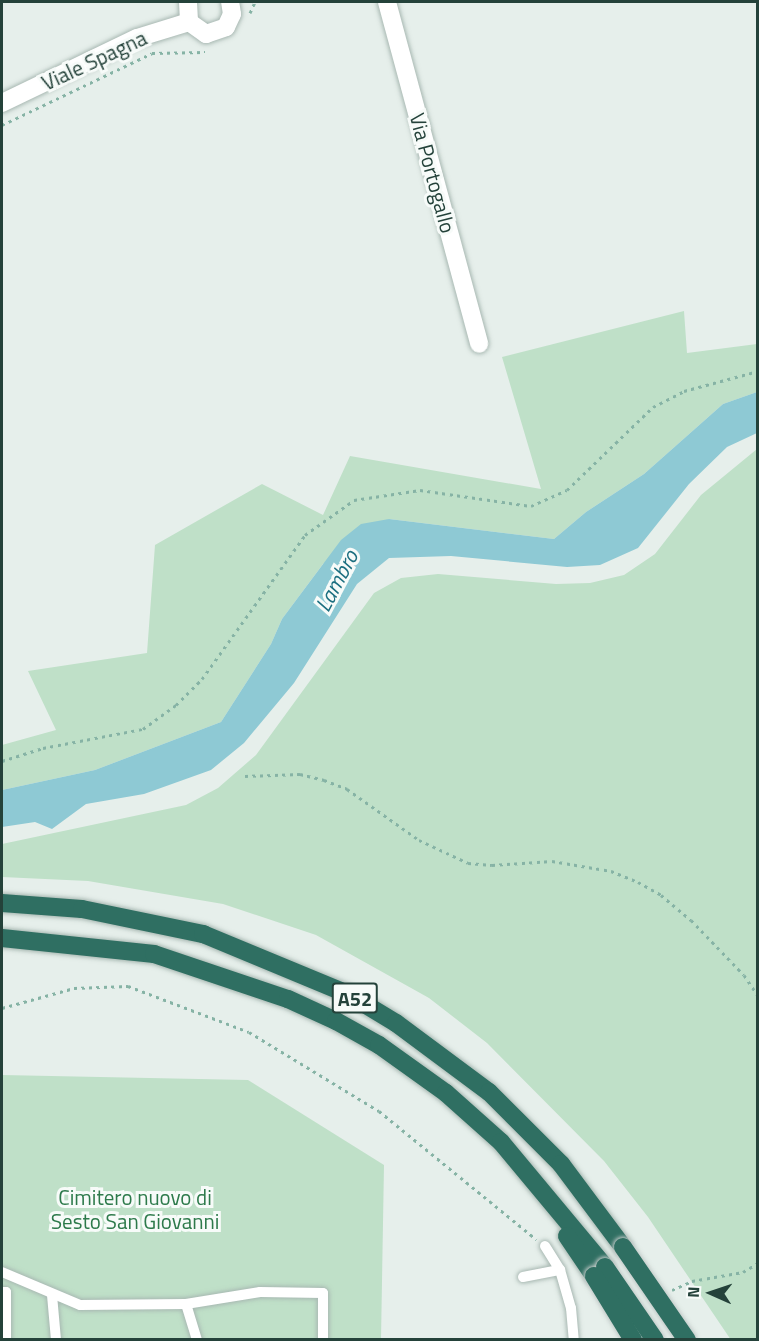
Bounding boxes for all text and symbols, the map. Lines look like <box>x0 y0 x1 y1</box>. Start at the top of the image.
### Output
street label: Viale Spagna <box>37 25 151 95</box>
street label: Via Portogallo <box>405 110 461 236</box>
water label: Lambro <box>310 546 364 616</box>
road number: A52 <box>331 981 379 1015</box>
park label: Cimitero nuovo di Sesto San Giovanni <box>51 1184 219 1234</box>
north arrow <box>681 1263 741 1323</box>
text: N <box>681 1286 705 1298</box>

